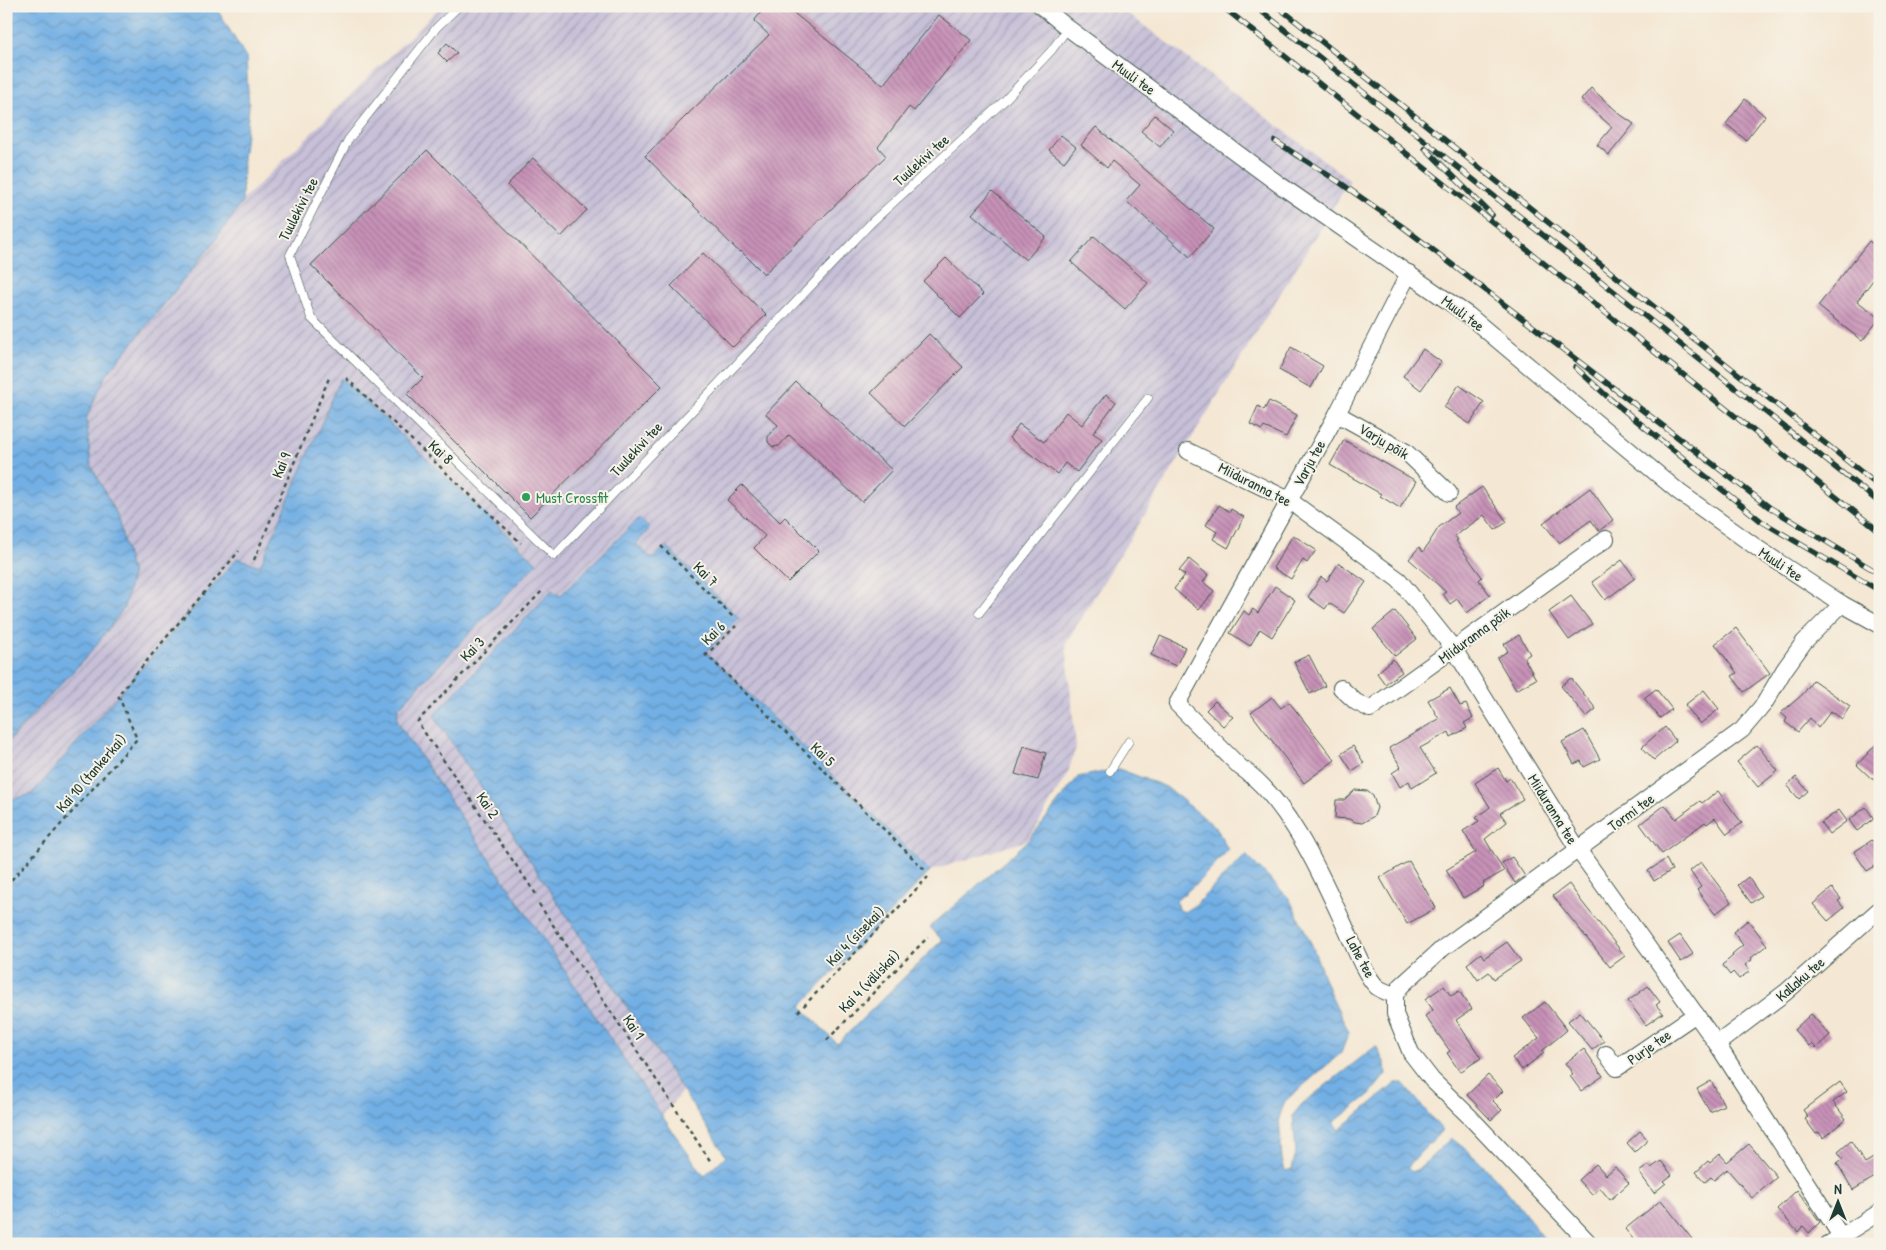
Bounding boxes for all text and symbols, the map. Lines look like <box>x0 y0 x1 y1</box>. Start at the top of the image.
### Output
street label: Muuli tee <box>1108 54 1160 100</box>
street label: Tuulekivi tee <box>889 129 953 191</box>
street label: Tuulekivi tee <box>273 174 323 244</box>
street label: Muuli tee <box>1437 290 1489 336</box>
street label: Tuulekivi tee <box>605 417 667 481</box>
street label: Varju põik <box>1355 418 1413 464</box>
street label: Kai 8 <box>424 435 458 469</box>
street label: Varju tee <box>1288 436 1330 490</box>
street label: Kai 9 <box>266 448 296 481</box>
street label: Miiduranna tee <box>1215 457 1295 511</box>
place label: Must Crossfit <box>536 487 609 508</box>
marker: Must Crossfit <box>520 491 532 503</box>
street label: Muuli tee <box>1755 542 1807 586</box>
street label: Kai 7 <box>689 557 723 591</box>
street label: Miiduranna põik <box>1434 602 1514 668</box>
street label: Kai 6 <box>696 616 730 650</box>
street label: Kai 3 <box>455 632 489 666</box>
street label: Kai 10 (tankerkai) <box>51 729 131 817</box>
street label: Kai 5 <box>806 737 840 771</box>
street label: Miiduranna tee <box>1523 770 1583 848</box>
street label: Kai 2 <box>472 788 504 822</box>
street label: Tormi tee <box>1603 788 1659 836</box>
street label: Kai 4 (sisekai) <box>821 901 889 971</box>
street label: Lahe tee <box>1341 933 1381 982</box>
street label: Kai 4 (väliskai) <box>833 945 905 1017</box>
street label: Kallaku tee <box>1771 952 1829 1006</box>
street label: Kai 1 <box>618 1010 650 1044</box>
street label: Purje tee <box>1623 1024 1675 1070</box>
north arrow <box>1814 1178 1864 1228</box>
text: N <box>1834 1179 1842 1198</box>

